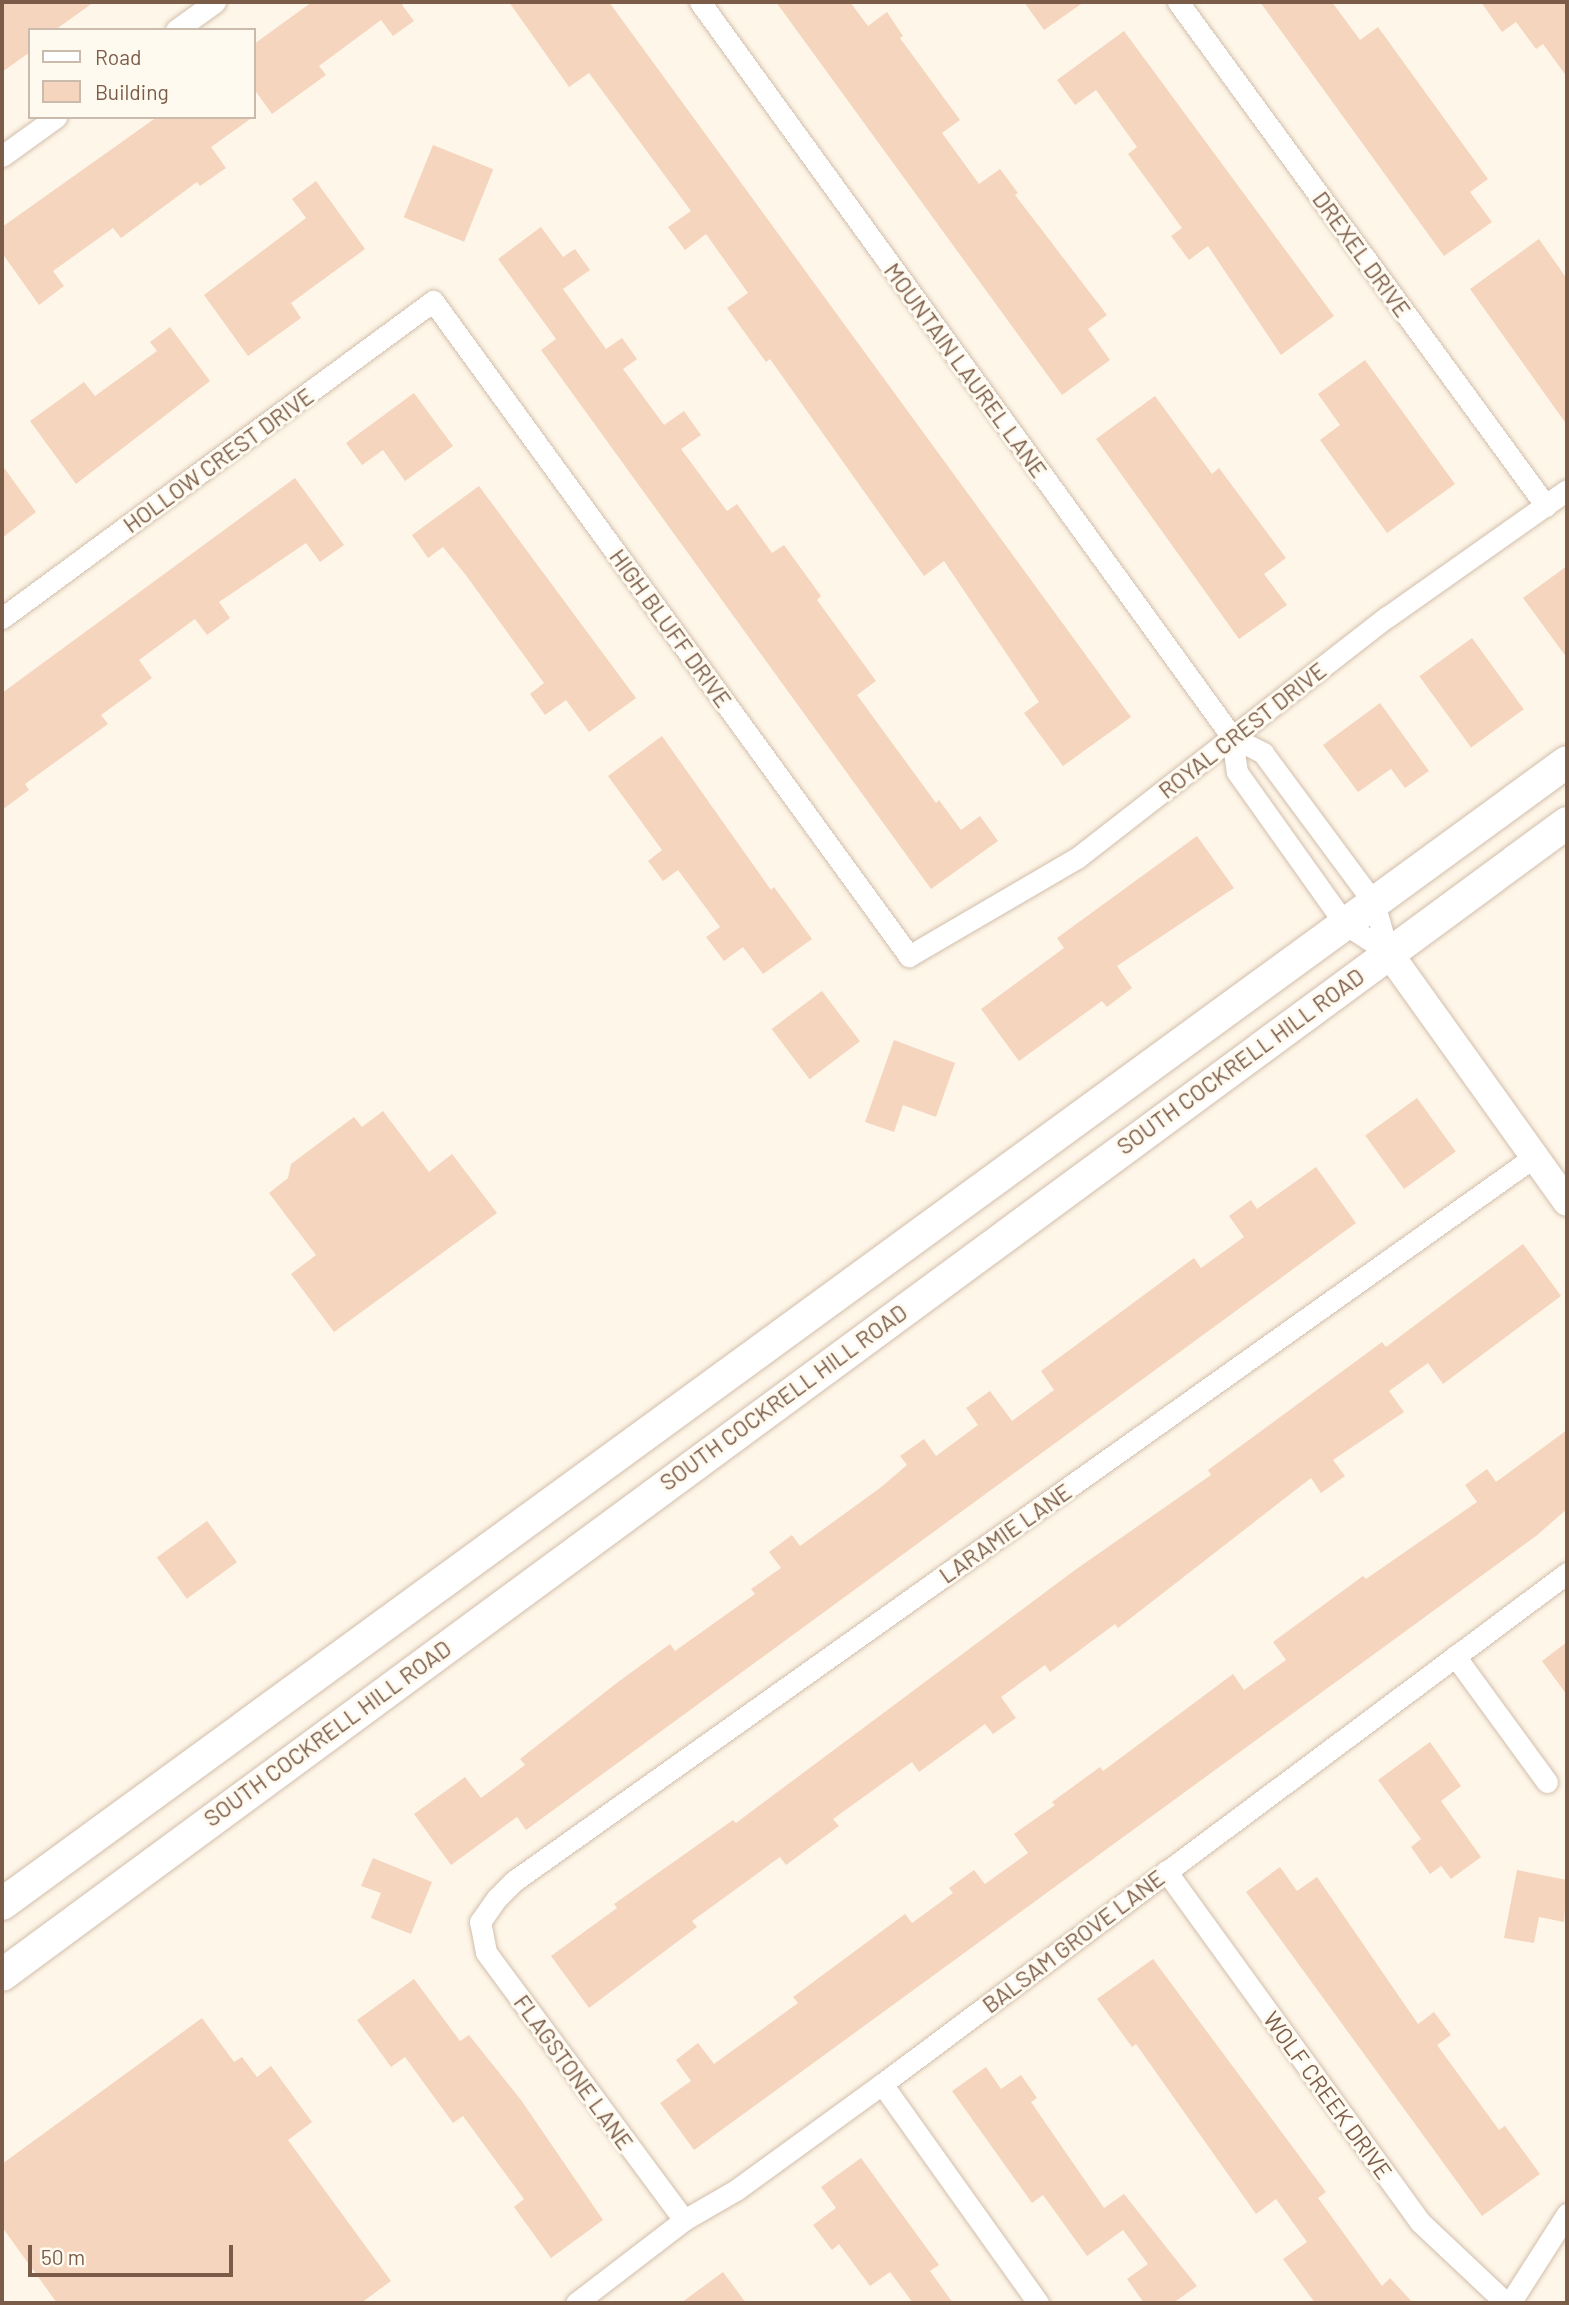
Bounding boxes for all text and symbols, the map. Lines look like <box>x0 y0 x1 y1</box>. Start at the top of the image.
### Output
legend <box>28 28 256 119</box>
text: Road <box>95 44 141 69</box>
text: Building <box>95 79 169 104</box>
street label: DREXEL DRIVE <box>1307 186 1417 322</box>
street label: MOUNTAIN LAUREL LANE <box>879 257 1053 483</box>
street label: HOLLOW CREST DRIVE <box>118 382 318 538</box>
street label: HIGH BLUFF DRIVE <box>604 543 738 713</box>
street label: ROYAL CREST DRIVE <box>1153 656 1331 804</box>
street label: SOUTH COCKRELL HILL ROAD <box>1111 962 1369 1160</box>
street label: SOUTH COCKRELL HILL ROAD <box>654 1298 912 1496</box>
street label: LARAMIE LANE <box>934 1477 1076 1589</box>
street label: SOUTH COCKRELL HILL ROAD <box>198 1634 456 1832</box>
street label: BALSAM GROVE LANE <box>977 1864 1169 2018</box>
street label: FLAGSTONE LANE <box>508 1989 640 2155</box>
street label: WOLF CREEK DRIVE <box>1258 2006 1398 2184</box>
scale bar <box>32 2232 236 2276</box>
text: 50 m <box>41 2244 85 2269</box>

